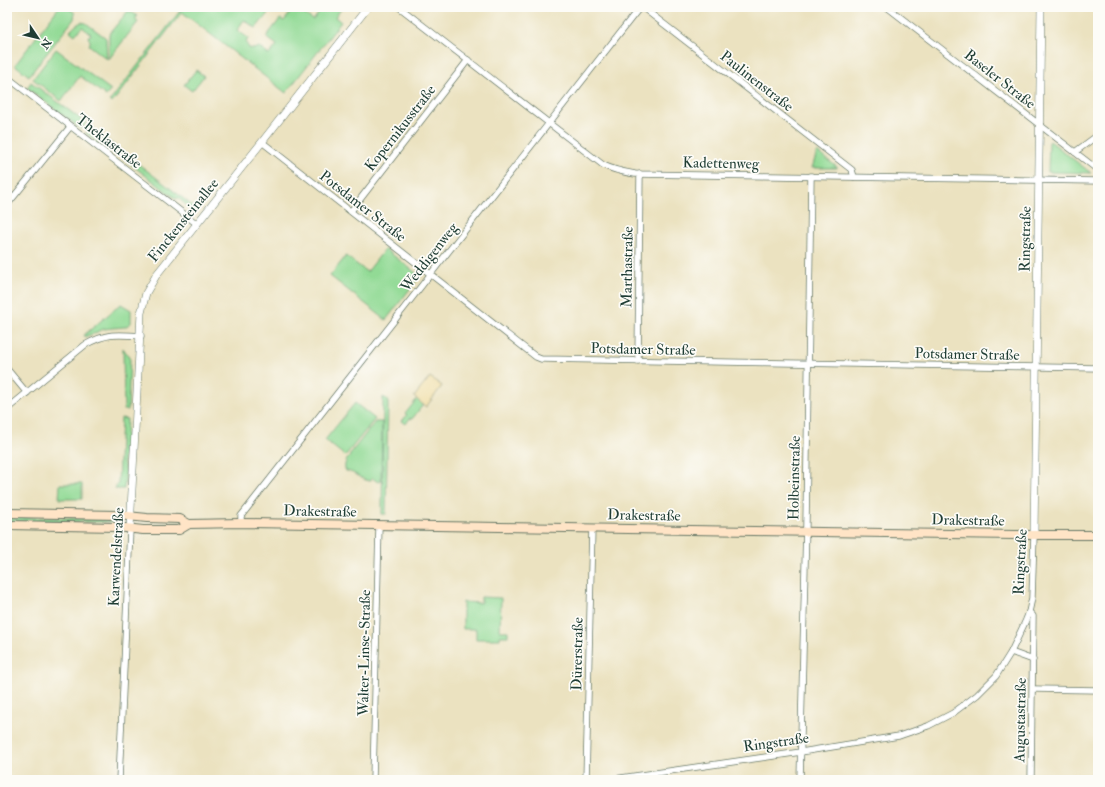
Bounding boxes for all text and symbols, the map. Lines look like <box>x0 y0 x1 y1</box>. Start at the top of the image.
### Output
north arrow <box>18 18 58 58</box>
text: N <box>37 35 55 52</box>
street label: Baseler Straße <box>960 46 1039 113</box>
street label: Paulinenstraße <box>716 47 797 116</box>
street label: Kopernikusstraße <box>361 81 441 176</box>
street label: Theklastraße <box>72 110 146 173</box>
street label: Kadettenweg <box>683 153 760 174</box>
street label: Potsdamer Straße <box>315 167 410 246</box>
street label: Finckensteinallee <box>144 175 223 266</box>
street label: Ringstraße <box>1015 206 1036 272</box>
street label: Weddigenweg <box>396 218 463 297</box>
street label: Marthastraße <box>617 226 638 308</box>
street label: Potsdamer Straße <box>590 339 696 360</box>
street label: Potsdamer Straße <box>914 344 1020 365</box>
street label: Holbeinstraße <box>784 436 805 520</box>
street label: Drakestraße <box>283 501 357 522</box>
street label: Drakestraße <box>607 505 681 526</box>
street label: Karwendelstraße <box>104 507 129 607</box>
street label: Drakestraße <box>931 510 1005 531</box>
street label: Ringstraße <box>1009 529 1032 595</box>
street label: Walter-Linse-Straße <box>354 590 375 717</box>
street label: Dürerstraße <box>567 617 588 691</box>
street label: Augustastraße <box>1010 677 1031 764</box>
street label: Ringstraße <box>742 728 810 756</box>

